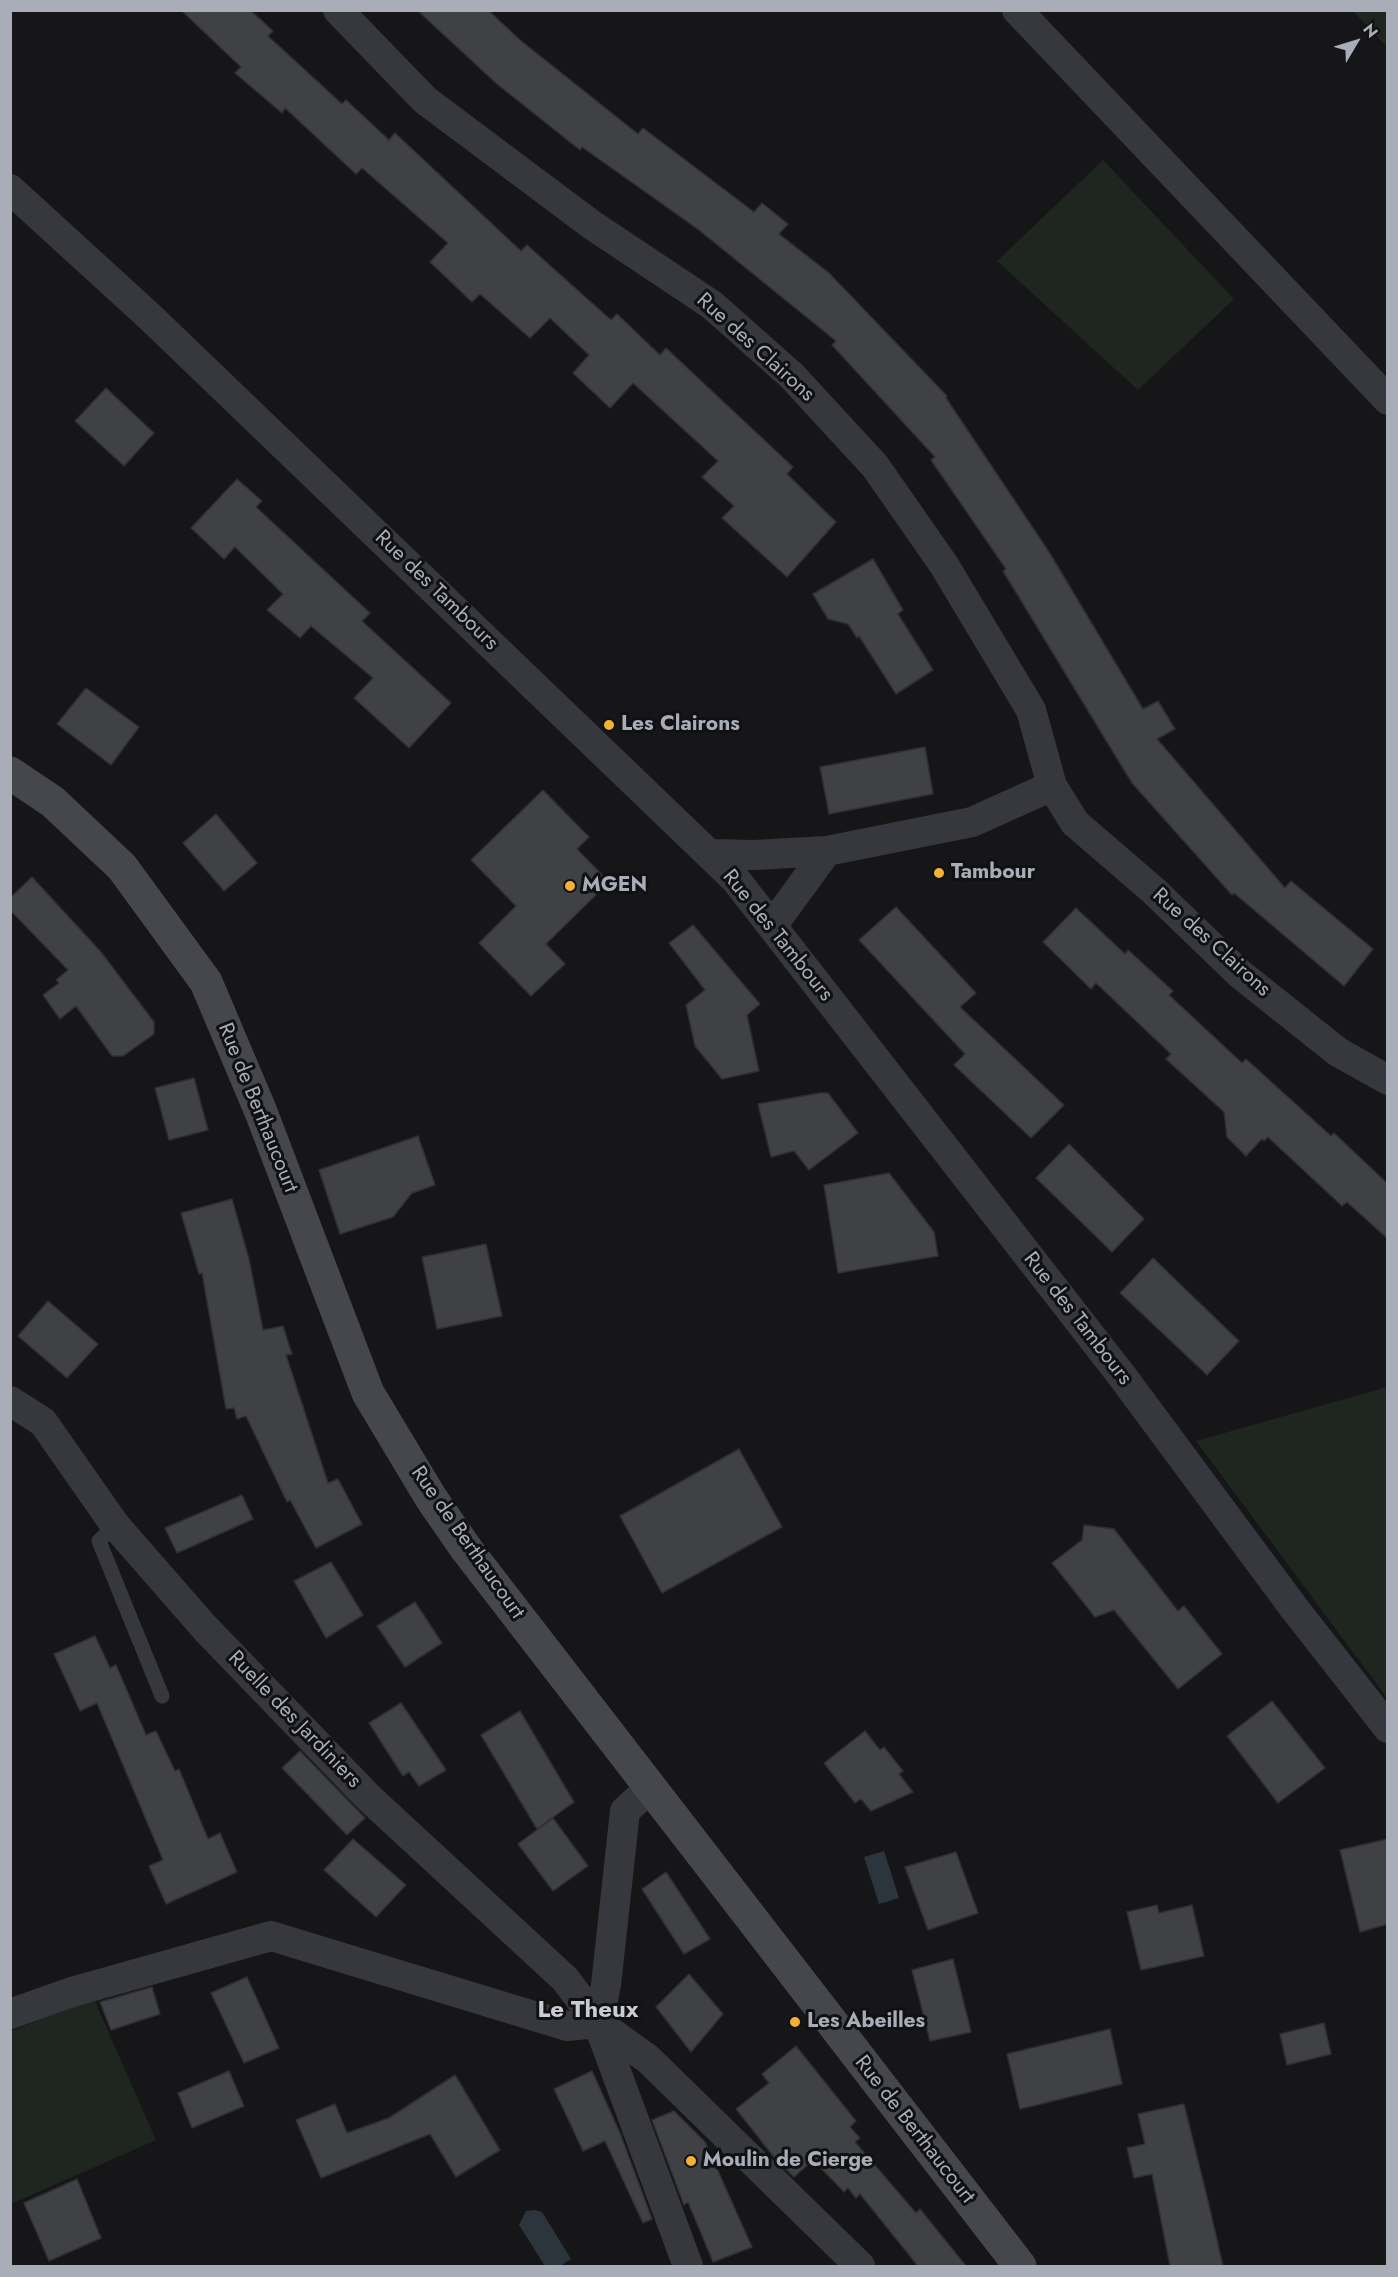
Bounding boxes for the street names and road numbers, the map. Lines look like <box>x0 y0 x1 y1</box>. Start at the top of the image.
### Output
street label: Rue des Clairons <box>691 288 819 408</box>
street label: Rue des Tambours <box>369 526 503 656</box>
street label: Rue des Tambours <box>716 865 838 1007</box>
street label: Rue des Clairons <box>1147 883 1275 1003</box>
street label: Rue de Berthaucourt <box>211 1020 303 1196</box>
street label: Rue des Tambours <box>1017 1248 1137 1390</box>
street label: Rue de Berthaucourt <box>405 1462 529 1624</box>
street label: Ruelle des Jardiniers <box>222 1646 366 1794</box>
street label: Rue de Berthaucourt <box>848 2051 980 2209</box>

